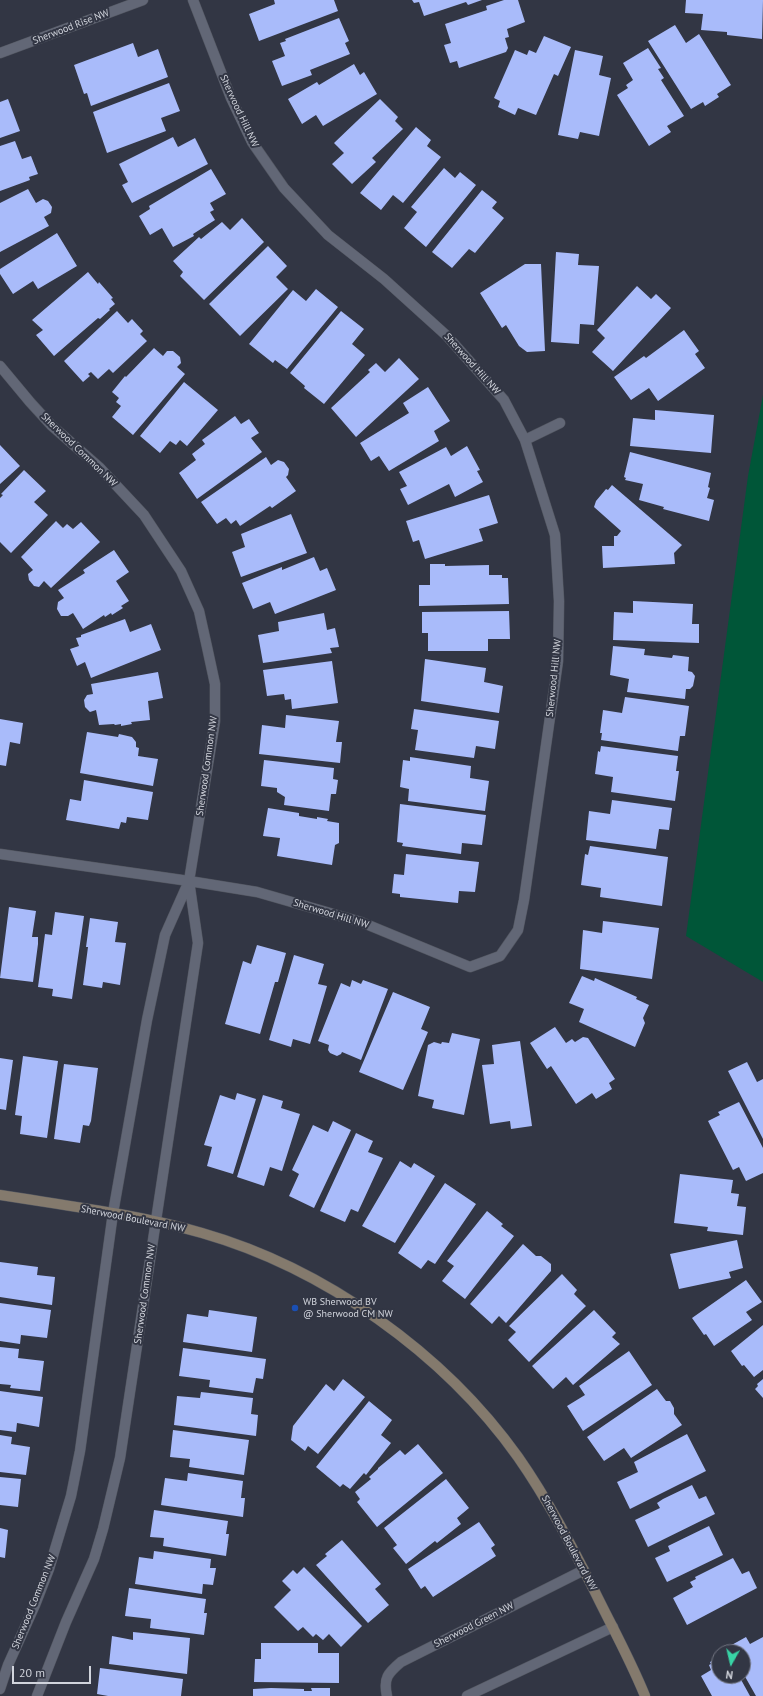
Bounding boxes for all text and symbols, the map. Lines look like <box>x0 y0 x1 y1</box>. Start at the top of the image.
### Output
street label: Sherwood Rise NW <box>31 7 111 47</box>
street label: Sherwood Hill NW <box>217 73 261 149</box>
street label: Sherwood Hill NW <box>441 331 503 397</box>
street label: Sherwood Common NW <box>39 411 119 489</box>
street label: Sherwood Hill NW <box>544 638 564 718</box>
street label: Sherwood Common NW <box>194 715 220 817</box>
street label: Sherwood Hill NW <box>292 897 370 931</box>
street label: Sherwood Boulevard NW <box>80 1203 186 1235</box>
street label: Sherwood Common NW <box>132 1243 158 1345</box>
place label: WB Sherwood BV @ Sherwood CM NW <box>303 1296 393 1320</box>
marker: WB Sherwood BV @ Sherwood CM NW <box>290 1303 300 1313</box>
street label: Sherwood Boulevard NW <box>539 1493 599 1593</box>
street label: Sherwood Common NW <box>10 1553 58 1651</box>
street label: Sherwood Green NW <box>432 1600 516 1650</box>
north arrow <box>711 1644 751 1684</box>
scale bar <box>14 1658 93 1684</box>
text: 20 m <box>19 1665 45 1680</box>
text: N <box>725 1667 734 1682</box>

